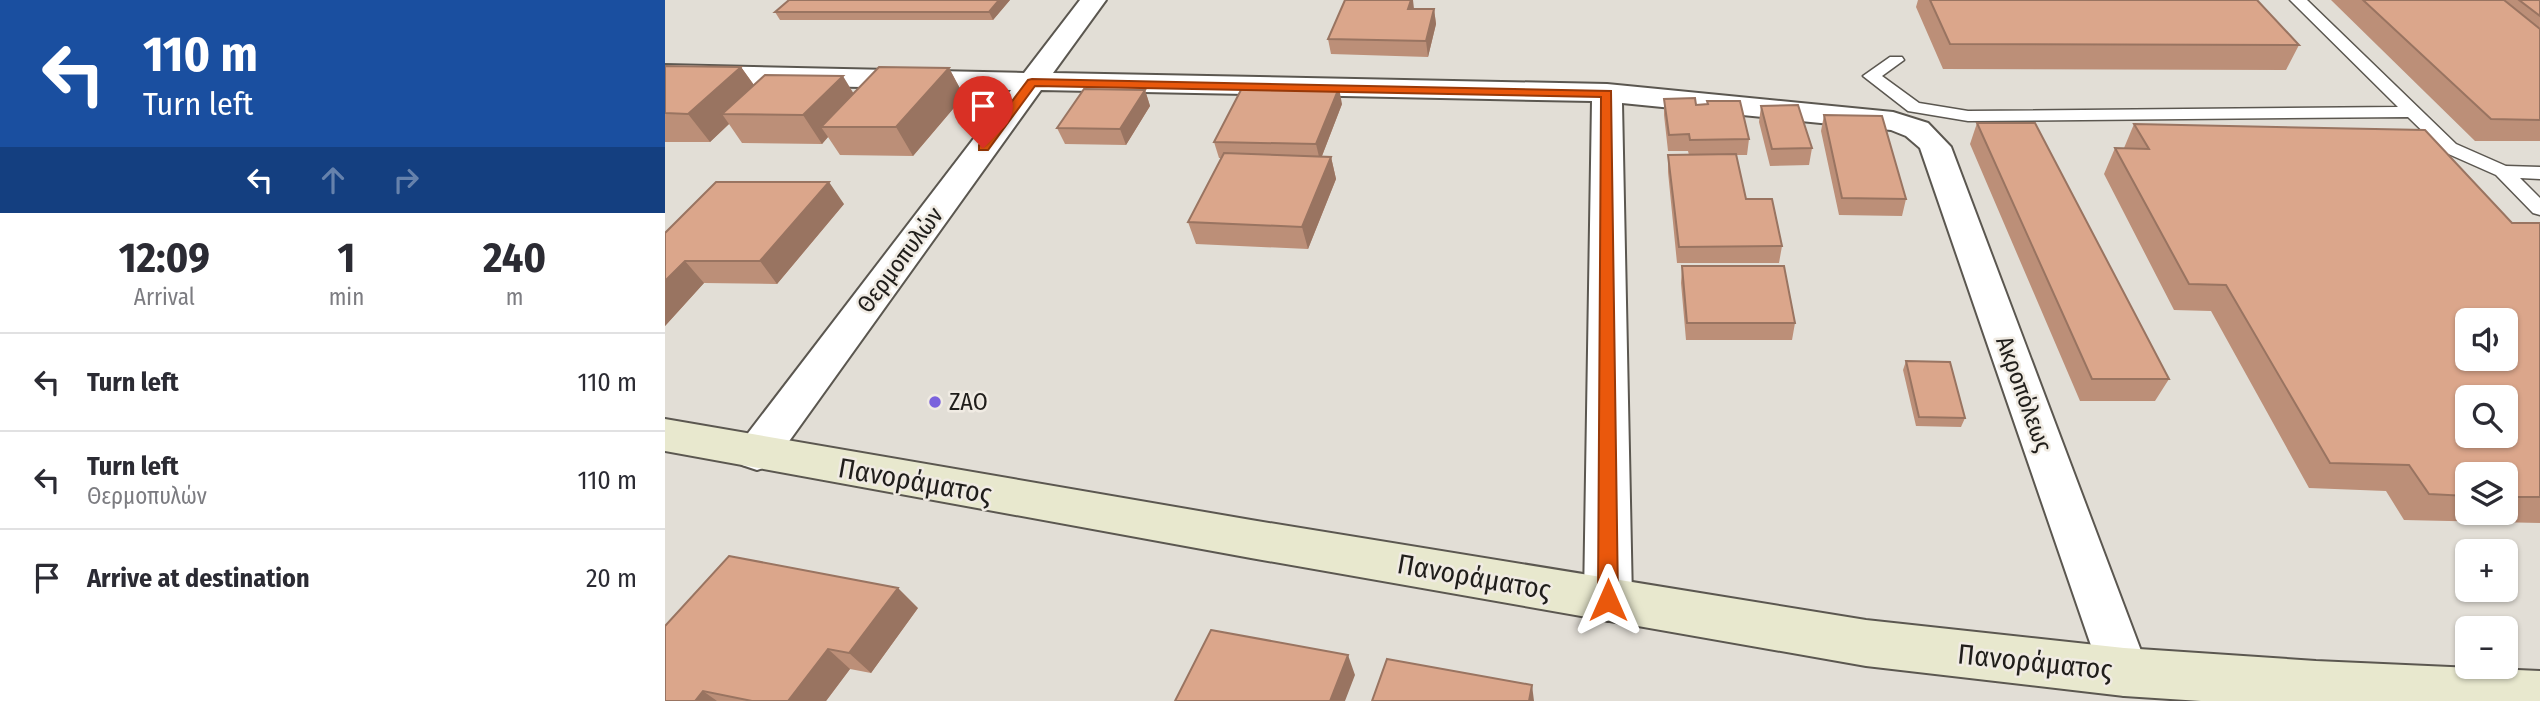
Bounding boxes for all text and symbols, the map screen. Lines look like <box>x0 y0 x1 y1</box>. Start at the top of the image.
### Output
text: 110 m <box>143 25 258 84</box>
icon: left <box>28 28 119 119</box>
pin <box>953 76 1013 148</box>
text: Turn left <box>143 85 253 123</box>
icon: arrive <box>964 87 1002 125</box>
icon: left <box>241 161 279 199</box>
icon: ahead <box>314 161 352 199</box>
icon: right <box>387 161 425 199</box>
street label: Θερμοπυλών <box>851 201 949 318</box>
text: 12:09 <box>119 233 210 283</box>
text: 1 <box>338 233 355 283</box>
text: 240 <box>483 233 546 283</box>
text: Arrival <box>134 283 195 311</box>
text: min <box>329 283 364 311</box>
text: m <box>506 283 523 311</box>
map controls <box>2455 308 2518 679</box>
button: sound <box>2455 308 2518 371</box>
street label: Ακροπόλεως <box>1990 332 2058 456</box>
icon: left <box>28 363 66 401</box>
text: Turn left <box>87 367 179 398</box>
text: 110 m <box>577 367 637 398</box>
button: search <box>2455 385 2518 448</box>
place label: ZAO <box>949 388 988 416</box>
marker: ZAO <box>927 394 943 410</box>
text: Turn left <box>87 451 179 482</box>
street label: Πανοράματος <box>836 451 995 511</box>
icon: left <box>28 461 66 499</box>
button: layers <box>2455 462 2518 525</box>
text: 110 m <box>577 465 637 496</box>
text: Θερμοπυλών <box>87 482 207 510</box>
button: + <box>2455 539 2518 602</box>
street label: Πανοράματος <box>1395 547 1554 607</box>
icon: arrive <box>28 559 66 597</box>
text: Arrive at destination <box>87 563 310 594</box>
text: 20 m <box>586 563 637 594</box>
position arrow <box>1571 563 1645 637</box>
button: − <box>2455 616 2518 679</box>
street label: Πανοράματος <box>1956 637 2114 687</box>

